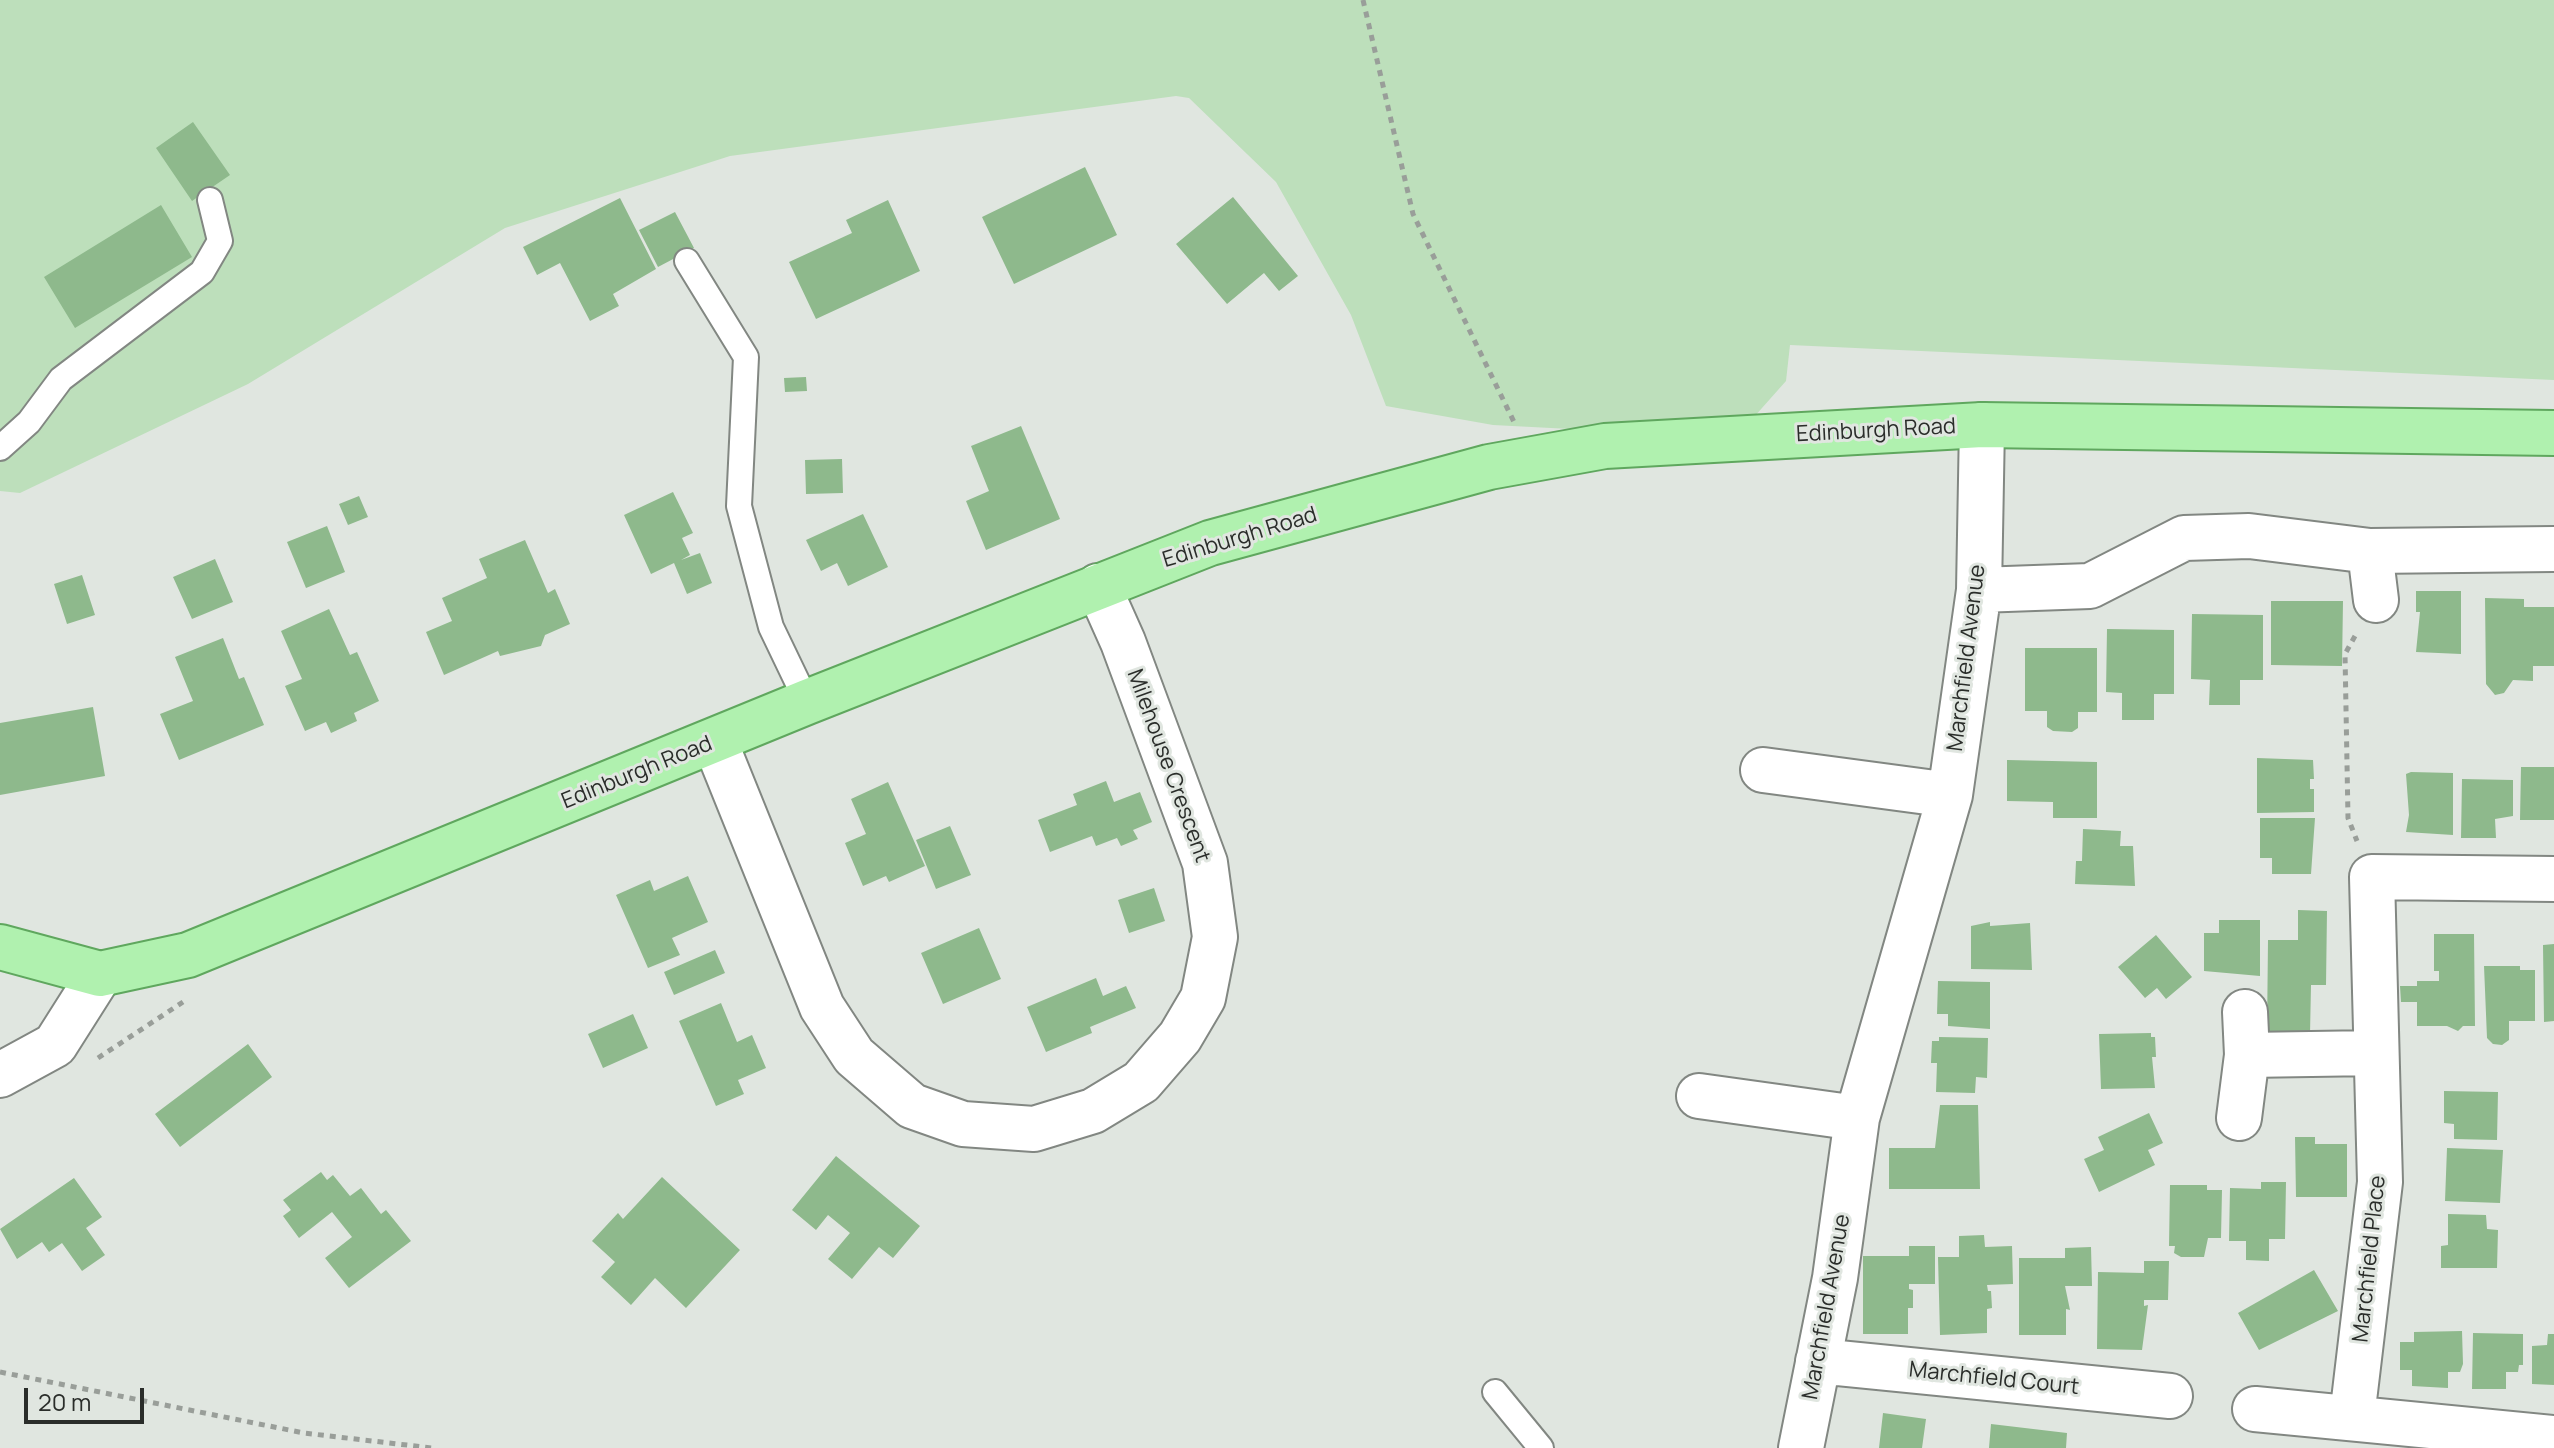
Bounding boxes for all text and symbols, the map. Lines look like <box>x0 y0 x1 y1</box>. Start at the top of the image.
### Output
street label: Edinburgh Road <box>1795 414 1957 448</box>
street label: Edinburgh Road <box>1160 502 1320 574</box>
street label: Marchfield Avenue <box>1942 563 1992 753</box>
street label: Milehouse Crescent <box>1121 666 1215 866</box>
street label: Edinburgh Road <box>558 731 716 815</box>
street label: Marchfield Place <box>2348 1174 2392 1344</box>
street label: Marchfield Avenue <box>1798 1212 1856 1402</box>
street label: Marchfield Court <box>1908 1357 2080 1401</box>
scale bar <box>28 1372 148 1422</box>
text: 20 m <box>38 1385 91 1418</box>

